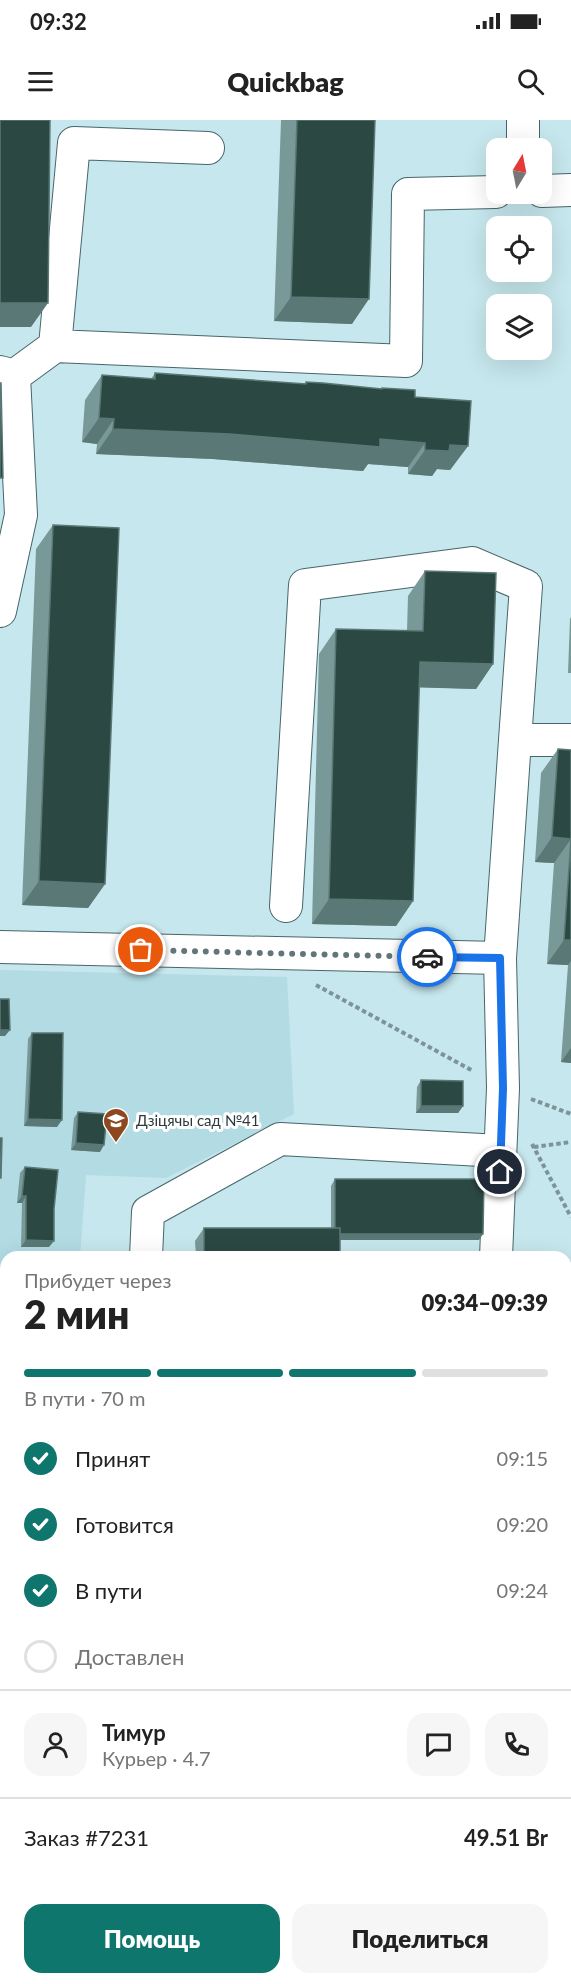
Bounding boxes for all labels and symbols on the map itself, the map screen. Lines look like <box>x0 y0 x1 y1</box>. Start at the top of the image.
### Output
north arrow <box>486 138 552 204</box>
pin <box>115 924 166 975</box>
courier <box>397 927 457 987</box>
school or university icon: Дзіцячы сад №41 <box>101 1106 131 1144</box>
place label: Дзіцячы сад №41 <box>136 1111 259 1129</box>
pin <box>474 1146 525 1197</box>

